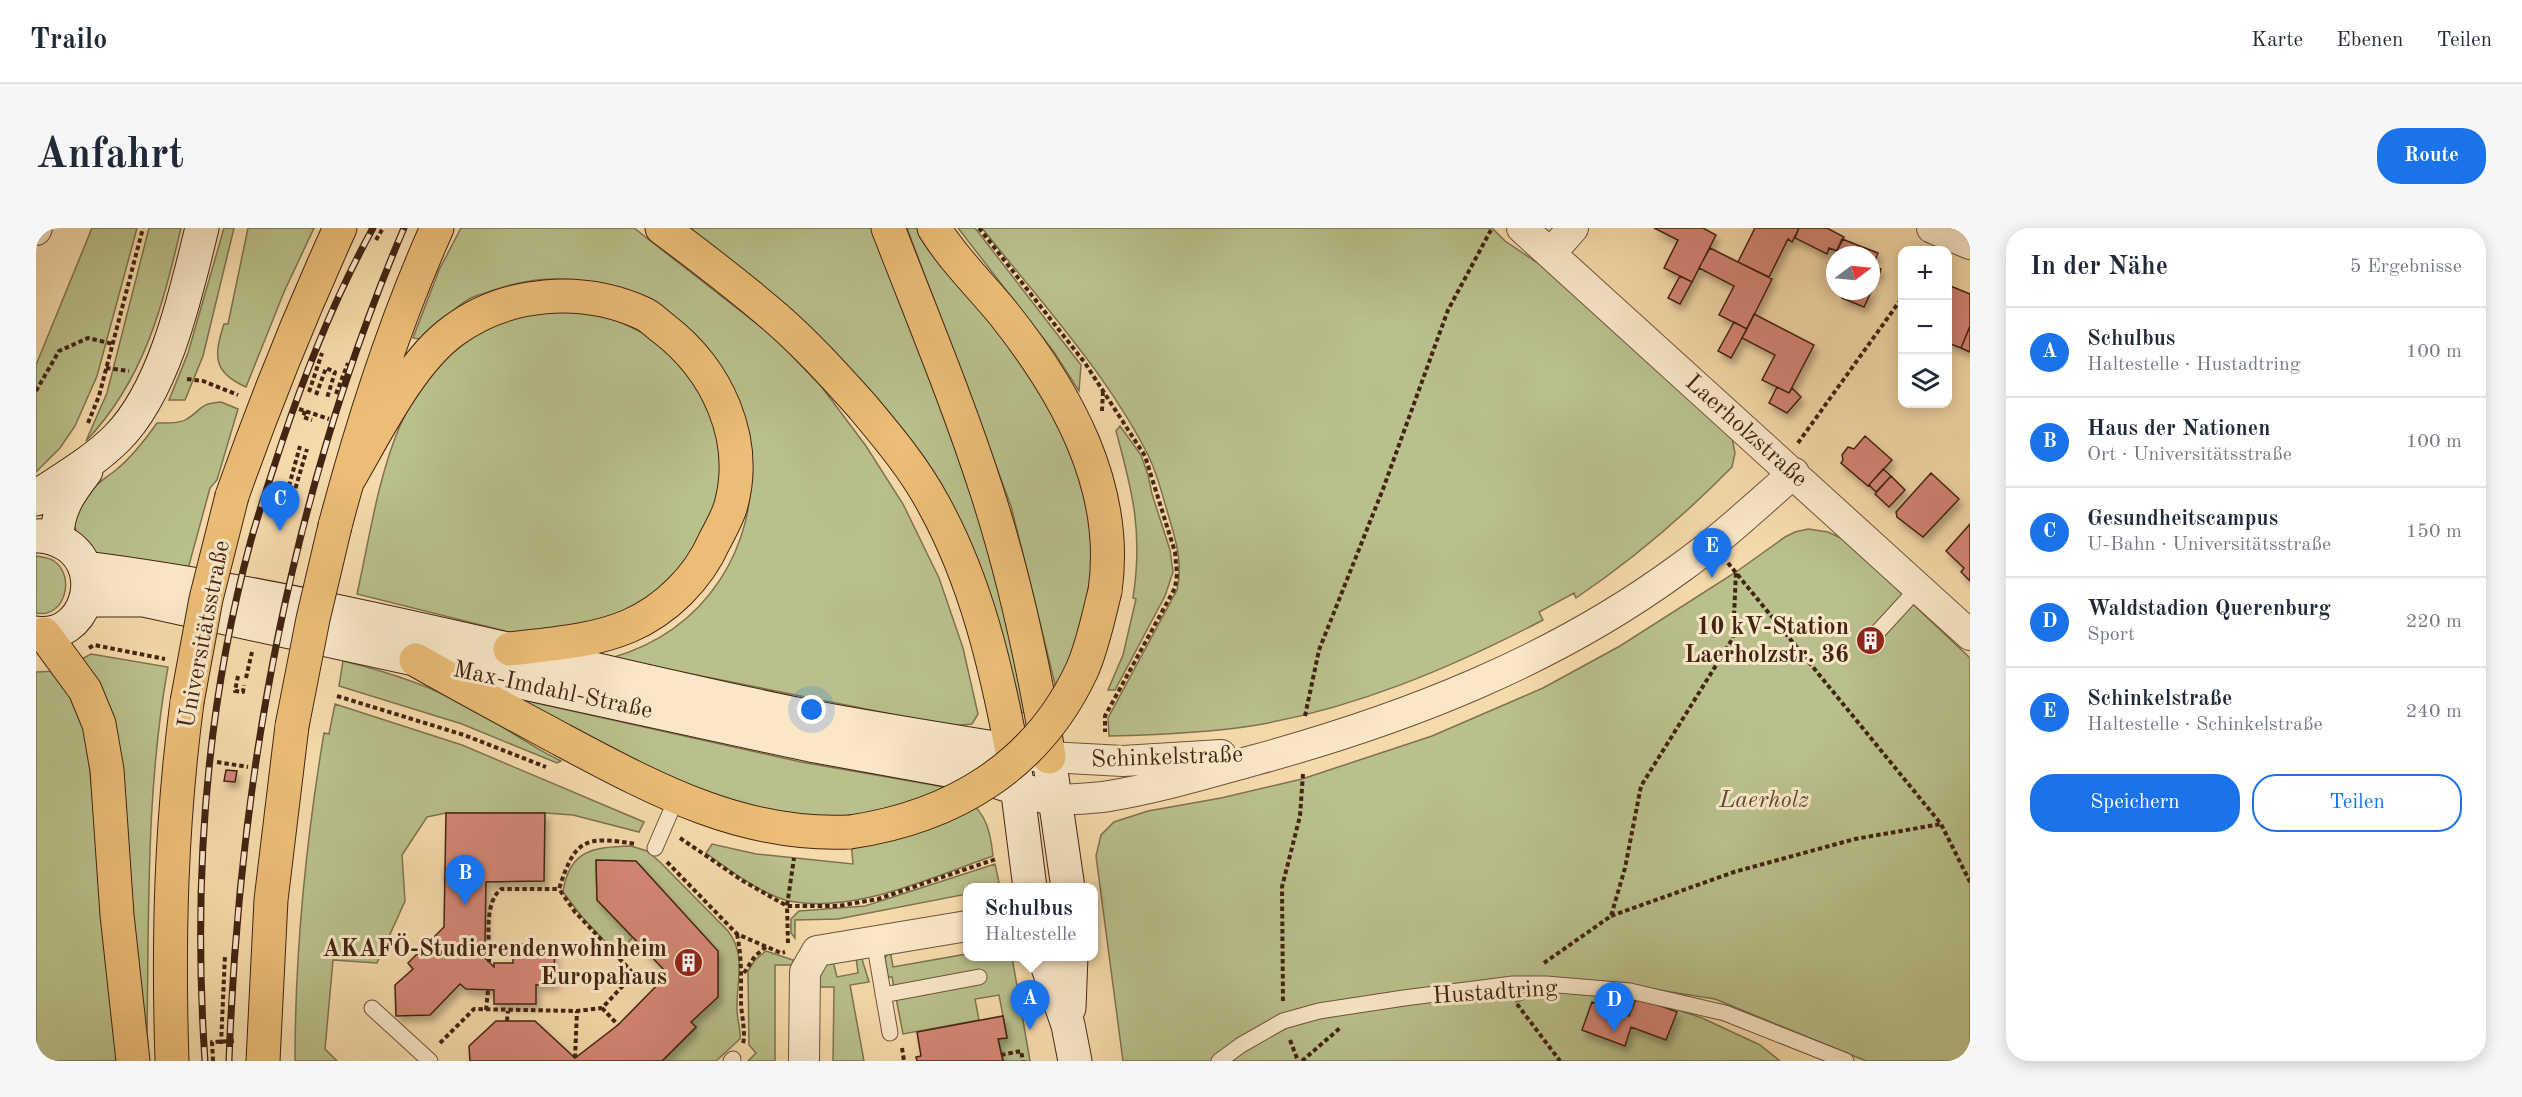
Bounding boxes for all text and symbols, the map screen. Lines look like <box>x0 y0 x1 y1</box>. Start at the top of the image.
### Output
text: Trailo <box>30 27 107 55</box>
text: Karte <box>2251 30 2303 51</box>
text: Ebenen <box>2336 30 2403 51</box>
text: Teilen <box>2436 30 2492 51</box>
button: Route <box>2377 128 2486 184</box>
text: Anfahrt <box>36 135 184 177</box>
north arrow <box>1826 246 1880 300</box>
map controls <box>1898 246 1952 408</box>
button: + <box>1898 246 1952 300</box>
text: In der Nähe <box>2030 254 2168 280</box>
text: 5 Ergebnisse <box>2350 257 2462 277</box>
button: − <box>1898 300 1952 354</box>
text: Schulbus <box>2087 328 2175 350</box>
text: A <box>2042 342 2057 362</box>
text: 100 m <box>2406 342 2462 362</box>
button: layers <box>1898 354 1952 408</box>
text: Haltestelle · Hustadtring <box>2087 355 2301 375</box>
street label: Laerholzstraße <box>1680 371 1811 492</box>
text: Haus der Nationen <box>2087 418 2270 440</box>
text: B <box>2042 432 2057 452</box>
text: 100 m <box>2406 432 2462 452</box>
text: Ort · Universitätsstraße <box>2087 445 2292 465</box>
pin: C <box>260 482 300 531</box>
text: Gesundheitscampus <box>2087 508 2278 530</box>
text: C <box>2043 522 2056 542</box>
text: 150 m <box>2406 522 2462 542</box>
pin: E <box>1692 528 1732 578</box>
text: U-Bahn · Universitätsstraße <box>2087 535 2331 555</box>
street label: Universitätsstraße <box>175 538 235 730</box>
text: Waldstadion Querenburg <box>2087 598 2331 620</box>
text: D <box>2042 612 2057 632</box>
text: 220 m <box>2406 612 2462 632</box>
place label: 10 kV-Station Laerholzstr. 36 <box>1684 616 1849 668</box>
building icon: 10 kV-Station Laerholzstr. 36 <box>1854 624 1886 656</box>
text: Sport <box>2087 625 2135 645</box>
street label: Max-Imdahl-Straße <box>451 658 654 724</box>
text: Schinkelstraße <box>2087 688 2232 710</box>
your location <box>797 695 826 724</box>
text: E <box>2043 702 2056 722</box>
text: 240 m <box>2406 702 2462 722</box>
text: Haltestelle · Schinkelstraße <box>2087 715 2323 735</box>
street label: Schinkelstraße <box>1091 743 1243 773</box>
button: Speichern <box>2030 774 2240 832</box>
button: Teilen <box>2252 774 2462 832</box>
park label: Laerholz <box>1718 789 1809 813</box>
pin: B <box>446 856 484 905</box>
popup <box>963 883 1098 961</box>
text: Schulbus <box>984 898 1073 920</box>
text: Haltestelle <box>984 925 1077 945</box>
place label: AKAFÖ-Studierendenwohnheim Europahaus <box>322 933 667 990</box>
building icon: AKAFÖ-Studierendenwohnheim Europahaus <box>672 946 704 978</box>
street label: Hustadtring <box>1432 977 1559 1009</box>
pin: A <box>1010 980 1050 1030</box>
pin: D <box>1594 982 1634 1032</box>

